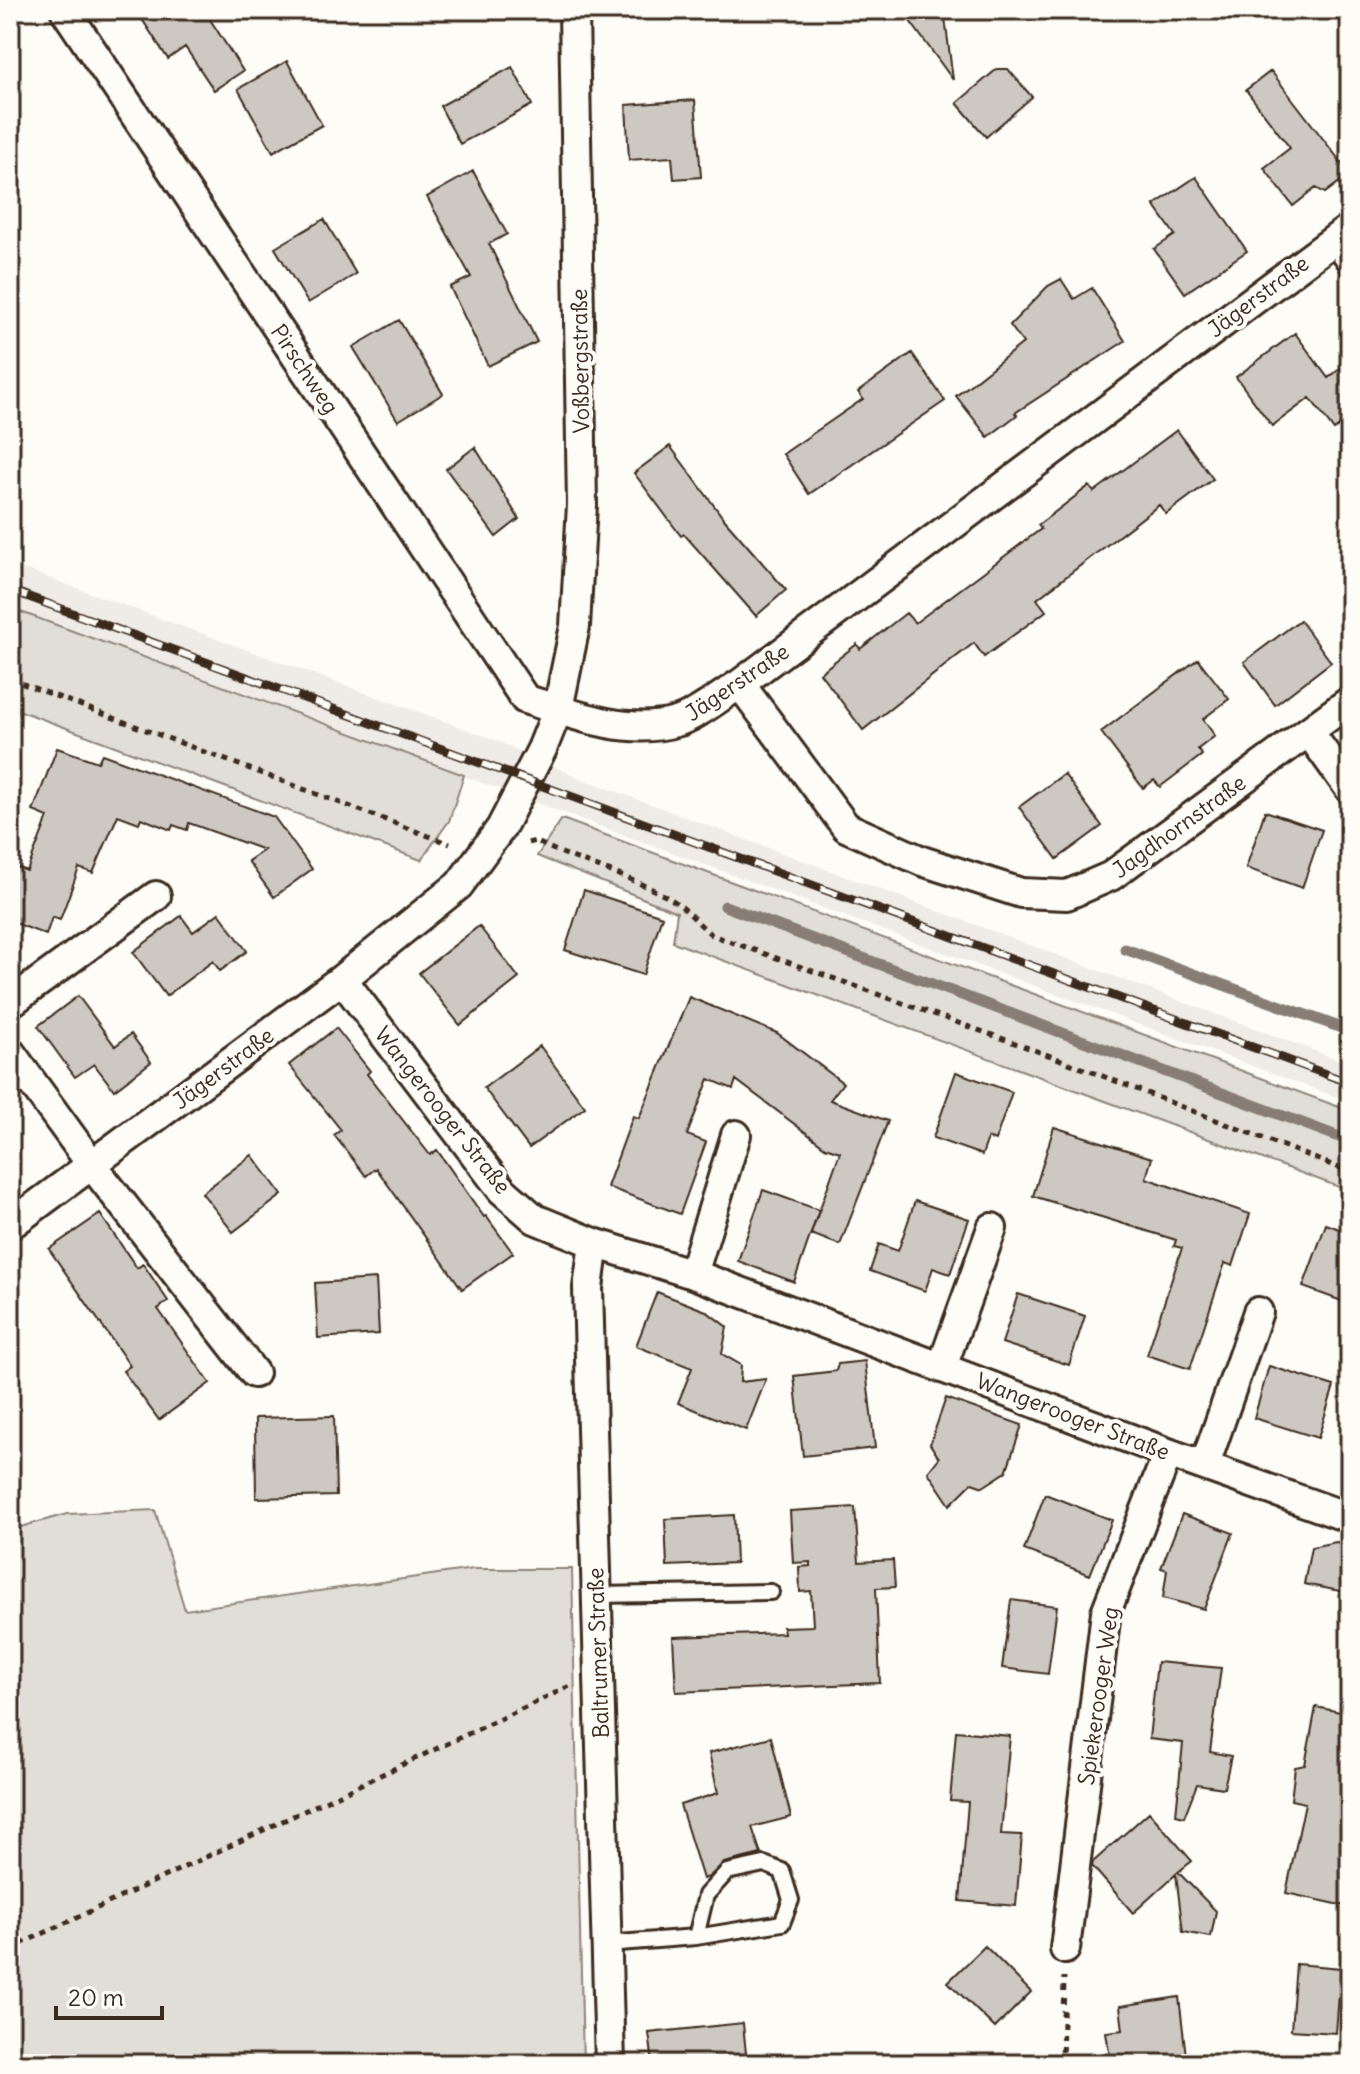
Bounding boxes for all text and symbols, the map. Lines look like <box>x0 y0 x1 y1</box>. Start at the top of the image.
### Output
street label: Jägerstraße <box>1202 249 1314 343</box>
street label: Voßbergstraße <box>565 288 595 434</box>
street label: Pirschweg <box>265 319 345 419</box>
street label: Jägerstraße <box>680 637 794 727</box>
street label: Jagdhornstraße <box>1107 768 1251 884</box>
street label: Jägerstraße <box>167 1021 279 1115</box>
street label: Wangerooger Straße <box>369 1021 517 1199</box>
street label: Wangerooger Straße <box>972 1366 1174 1466</box>
street label: Baltrumer Straße <box>581 1567 615 1739</box>
street label: Spiekerooger Weg <box>1072 1605 1124 1787</box>
scale bar <box>56 1970 162 2020</box>
text: 20 m <box>68 1982 124 2012</box>

